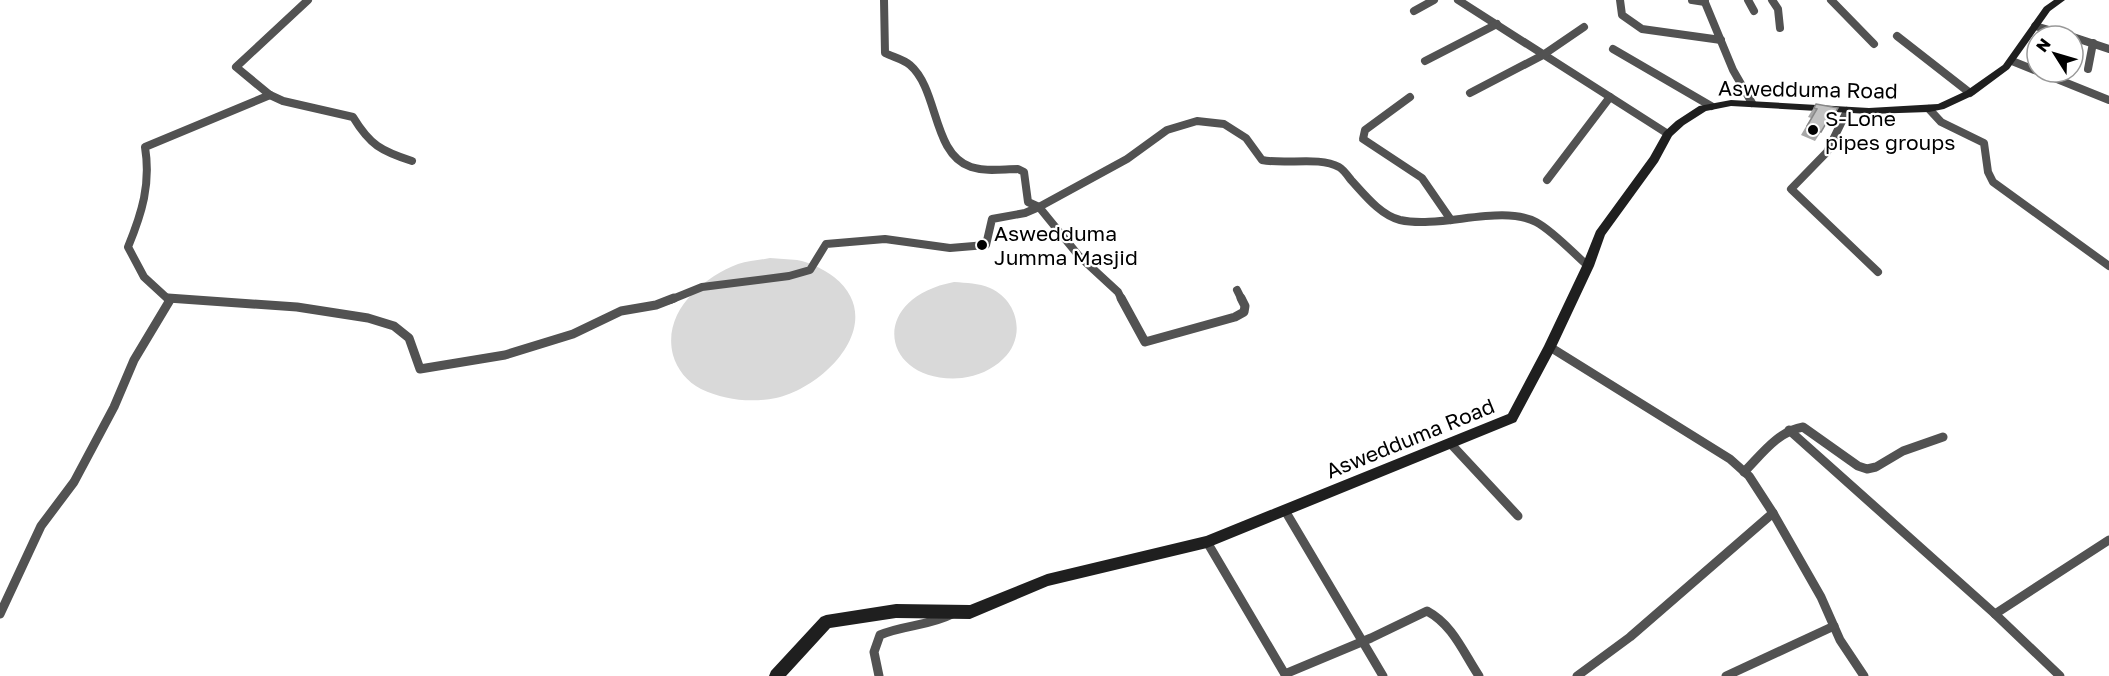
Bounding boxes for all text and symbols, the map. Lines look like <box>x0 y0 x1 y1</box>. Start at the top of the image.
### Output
north arrow <box>2025 24 2085 84</box>
text: N <box>2031 34 2055 56</box>
street label: Aswedduma Road <box>1718 74 1898 104</box>
place label: S-Lone pipes groups <box>1825 105 1955 155</box>
marker: S-Lone pipes groups <box>1806 123 1820 137</box>
place label: Aswedduma Jumma Masjid <box>994 220 1138 270</box>
marker: Aswedduma Jumma Masjid <box>975 238 989 252</box>
street label: Aswedduma Road <box>1322 392 1498 484</box>

